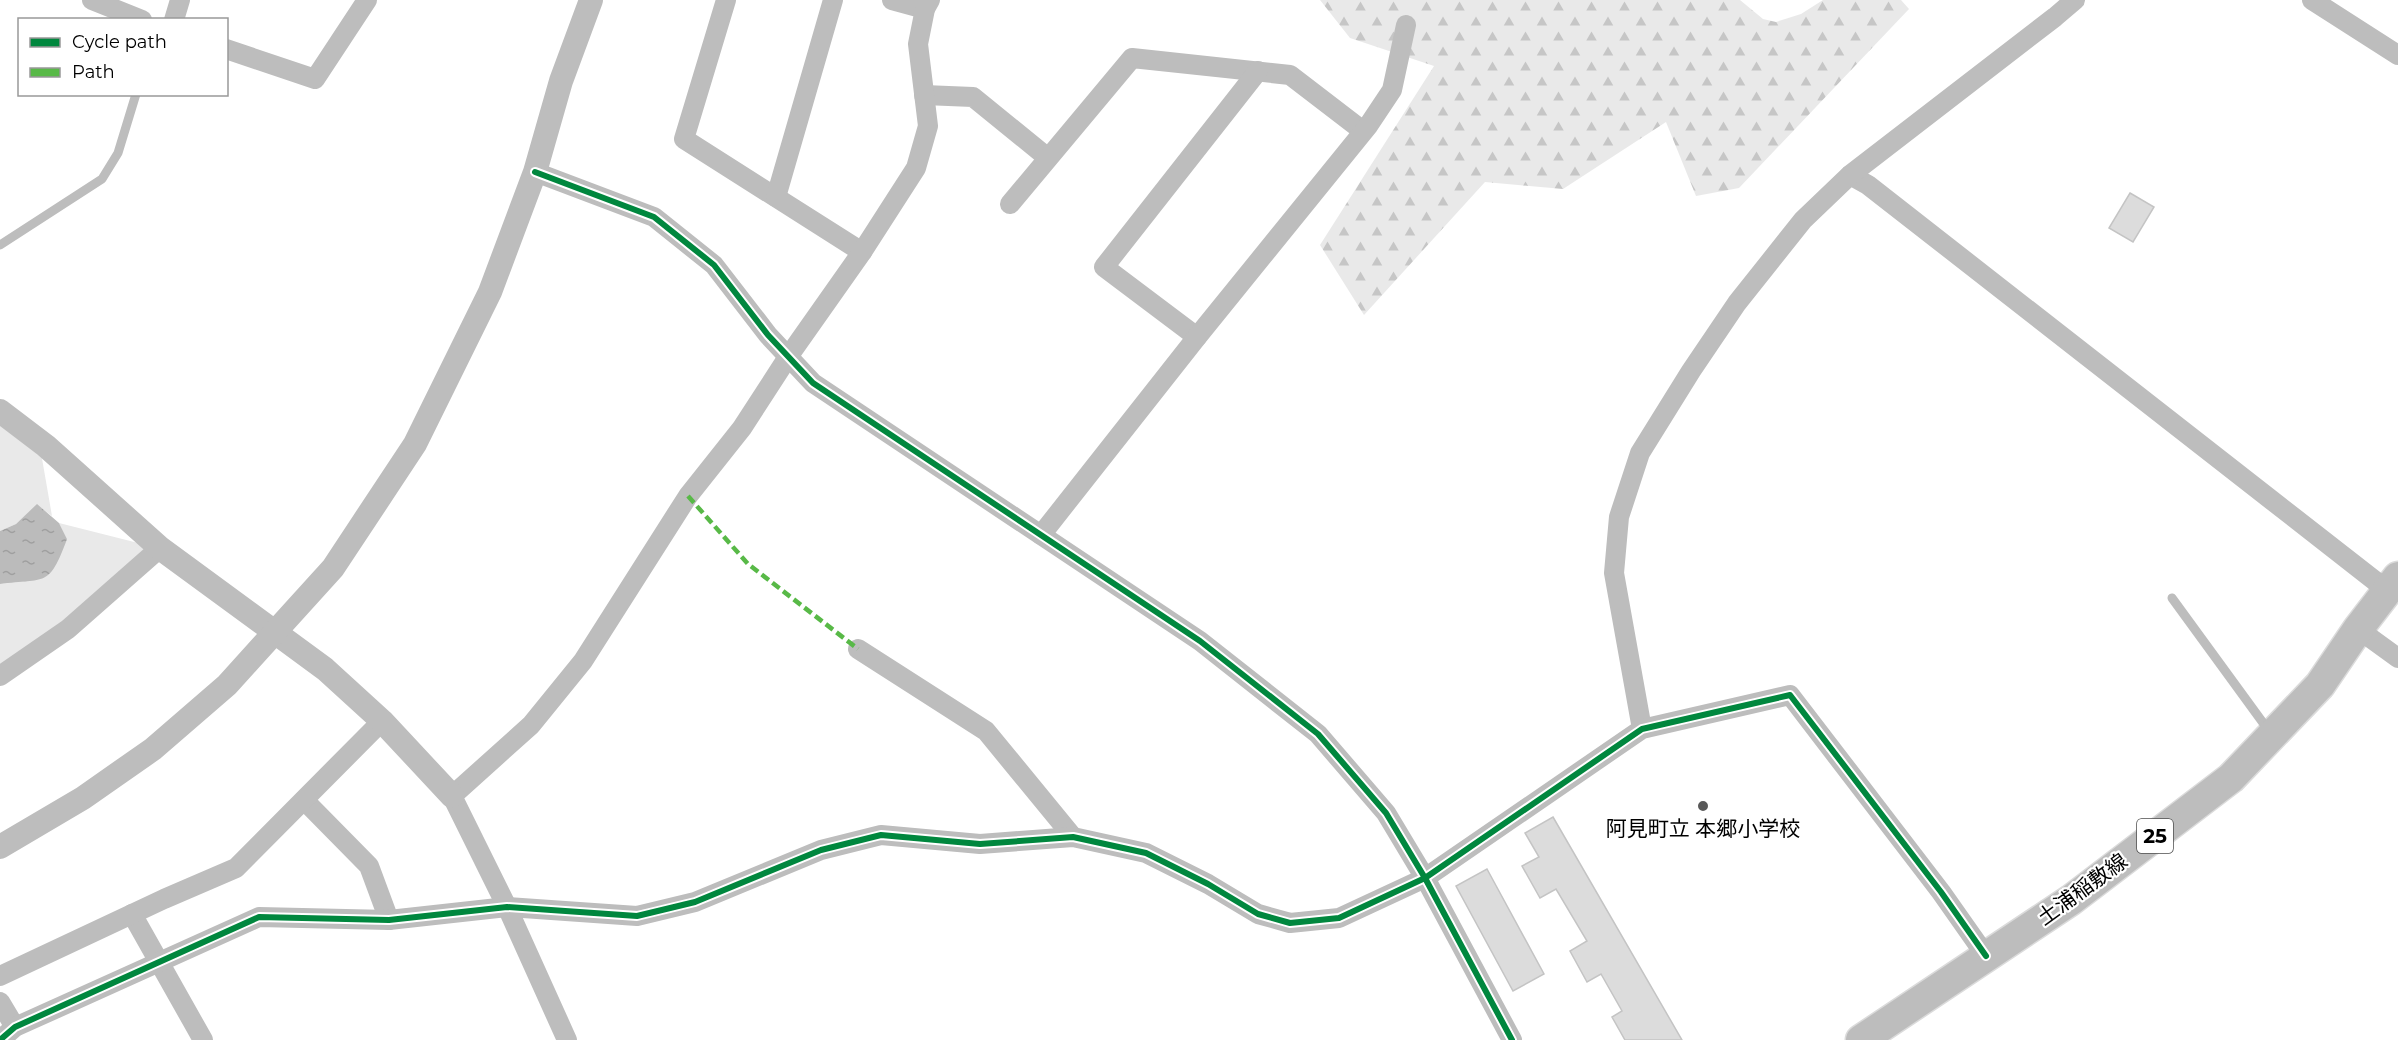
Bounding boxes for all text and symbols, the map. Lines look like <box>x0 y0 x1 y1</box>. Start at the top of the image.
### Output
legend <box>18 18 228 96</box>
text: Cycle path <box>72 31 167 53</box>
text: Path <box>72 61 115 83</box>
marker: 阿見町立 本郷小学校 <box>1696 799 1710 813</box>
place label: 阿見町立 本郷小学校 <box>1606 816 1800 841</box>
road number: 25 <box>2137 819 2173 853</box>
street label: 土浦稲敷線 <box>2032 848 2132 930</box>

